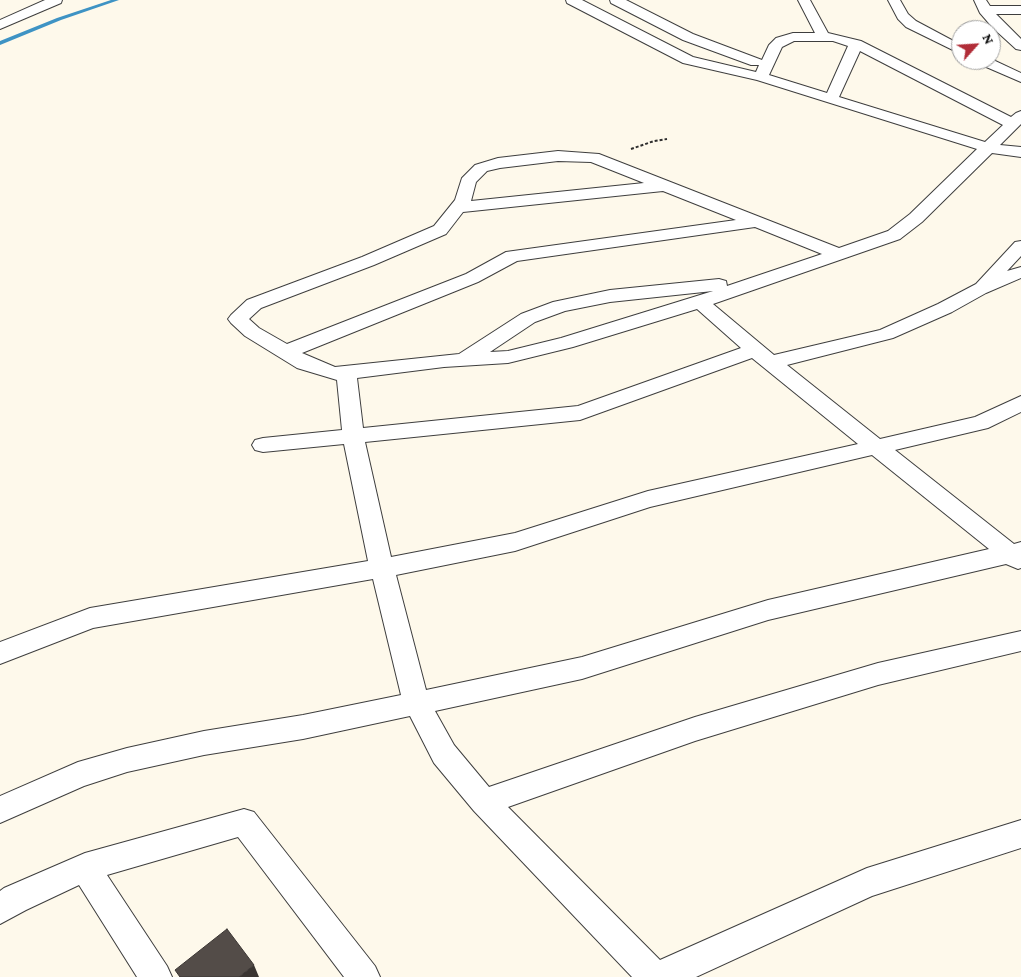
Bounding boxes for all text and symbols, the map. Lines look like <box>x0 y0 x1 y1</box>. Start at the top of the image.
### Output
north arrow <box>951 20 1001 70</box>
text: N <box>979 31 998 47</box>

